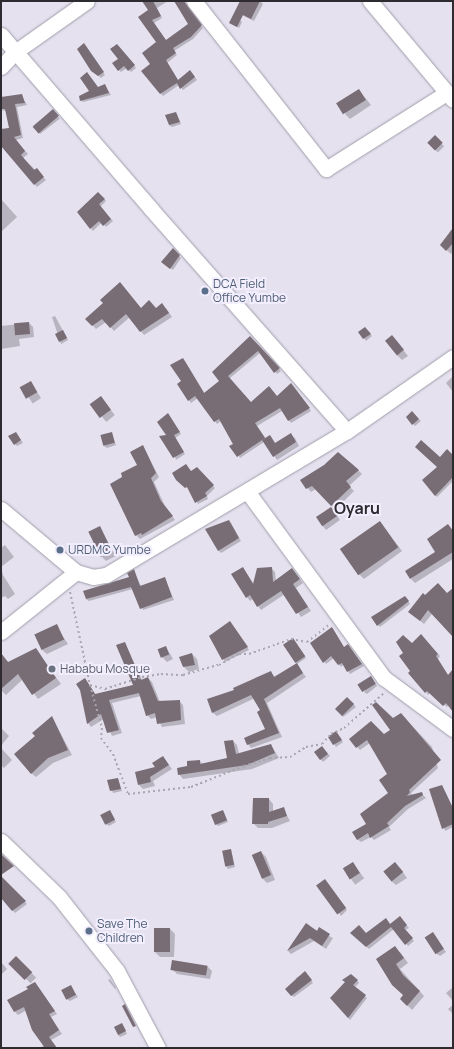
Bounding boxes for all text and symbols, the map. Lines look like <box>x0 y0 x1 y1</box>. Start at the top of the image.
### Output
place label: DCA Field Office Yumbe <box>213 277 286 305</box>
marker: DCA Field Office Yumbe <box>200 286 210 296</box>
district label: Oyaru <box>334 498 380 518</box>
place label: URDMC Yumbe <box>68 543 151 557</box>
marker: URDMC Yumbe <box>55 545 65 555</box>
place label: Hababu Mosque <box>60 662 150 676</box>
marker: Hababu Mosque <box>47 664 57 674</box>
place label: Save The Children <box>97 917 147 945</box>
marker: Save The Children <box>84 926 94 936</box>

